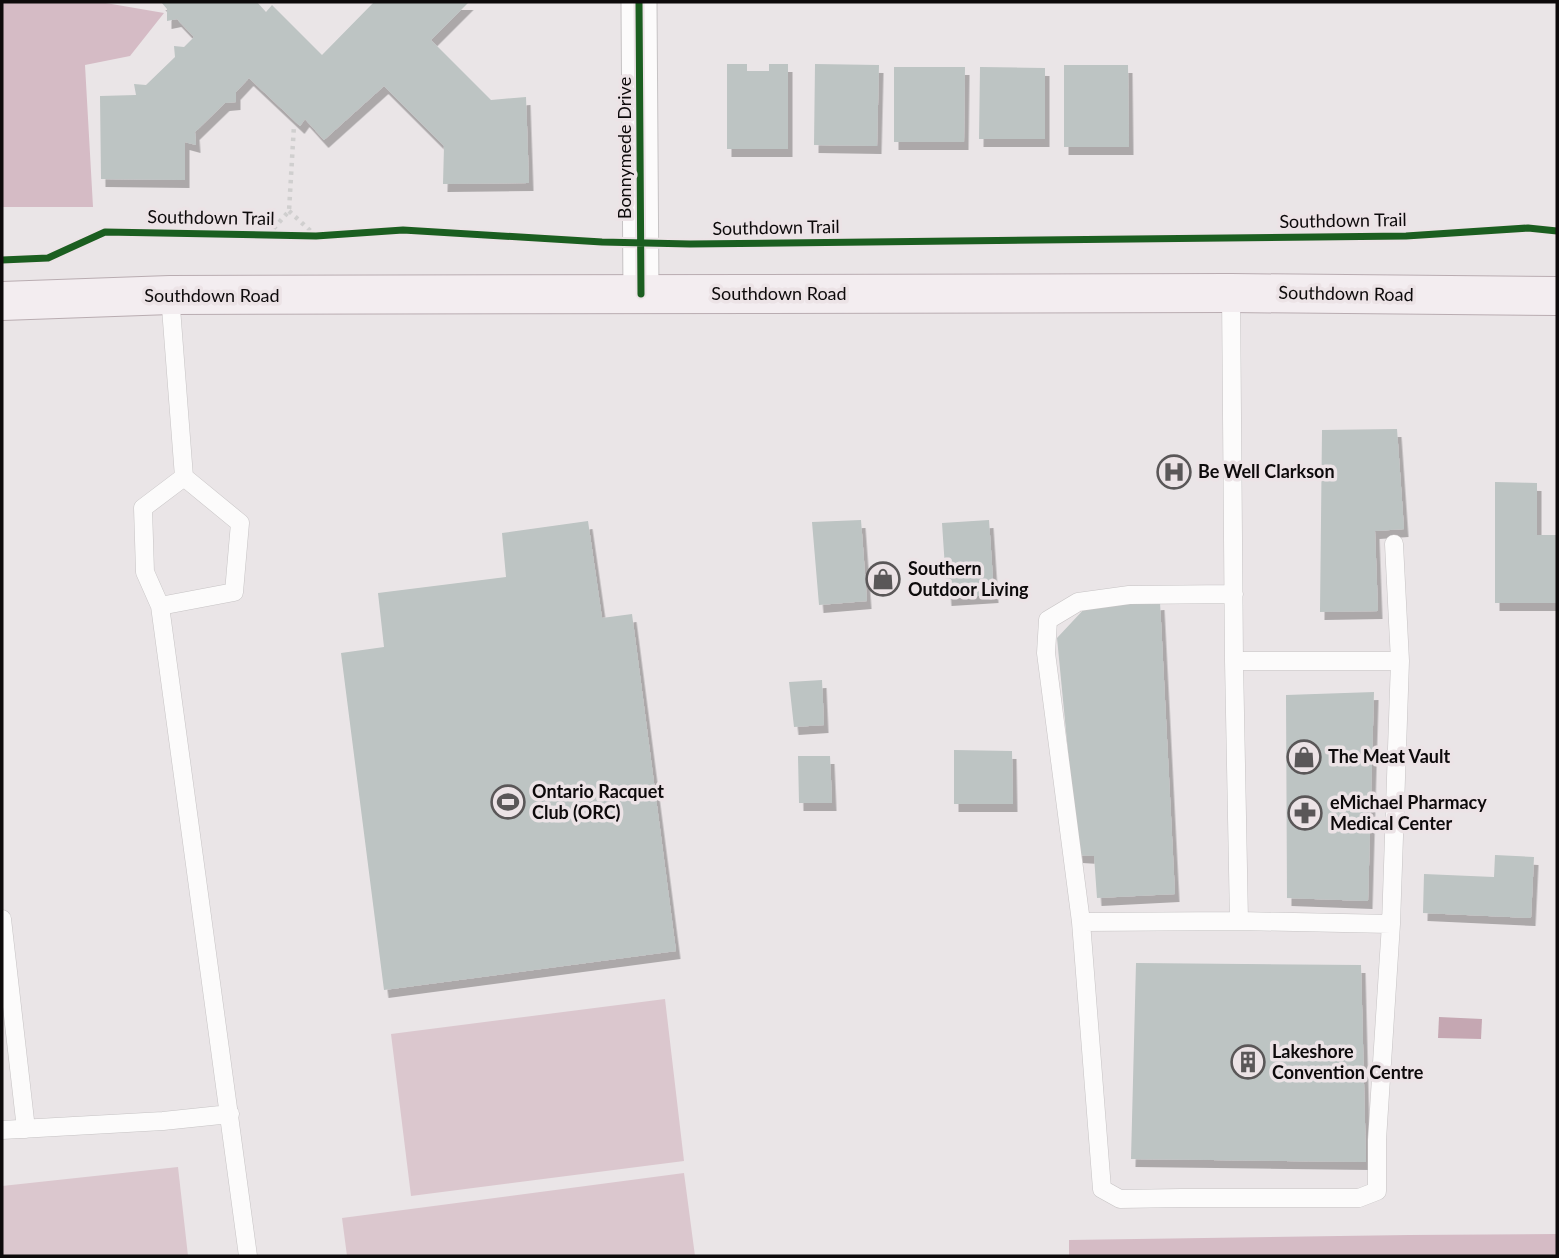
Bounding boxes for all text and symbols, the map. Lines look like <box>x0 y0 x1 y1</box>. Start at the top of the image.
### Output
street label: Bonnymede Drive <box>613 77 635 219</box>
street label: Southdown Trail <box>147 205 275 229</box>
street label: Southdown Trail <box>1279 208 1407 232</box>
street label: Southdown Trail <box>712 215 840 239</box>
street label: Southdown Road <box>1278 281 1414 305</box>
street label: Southdown Road <box>711 282 847 304</box>
street label: Southdown Road <box>144 284 280 306</box>
hospital icon: Be Well Clarkson <box>1155 453 1193 491</box>
place label: Be Well Clarkson <box>1198 460 1335 482</box>
place label: Southern Outdoor Living <box>908 557 1029 600</box>
shop icon: Southern Outdoor Living <box>864 560 902 598</box>
shop icon: The Meat Vault <box>1285 738 1323 776</box>
place label: The Meat Vault <box>1328 745 1450 767</box>
place label: Ontario Racquet Club (ORC) <box>532 780 664 823</box>
sports icon: Ontario Racquet Club (ORC) <box>489 783 527 821</box>
place label: eMichael Pharmacy Medical Center <box>1330 791 1487 834</box>
pharmacy icon: eMichael Pharmacy Medical Center <box>1286 794 1324 832</box>
place label: Lakeshore Convention Centre <box>1272 1040 1424 1083</box>
building icon: Lakeshore Convention Centre <box>1229 1043 1267 1081</box>

